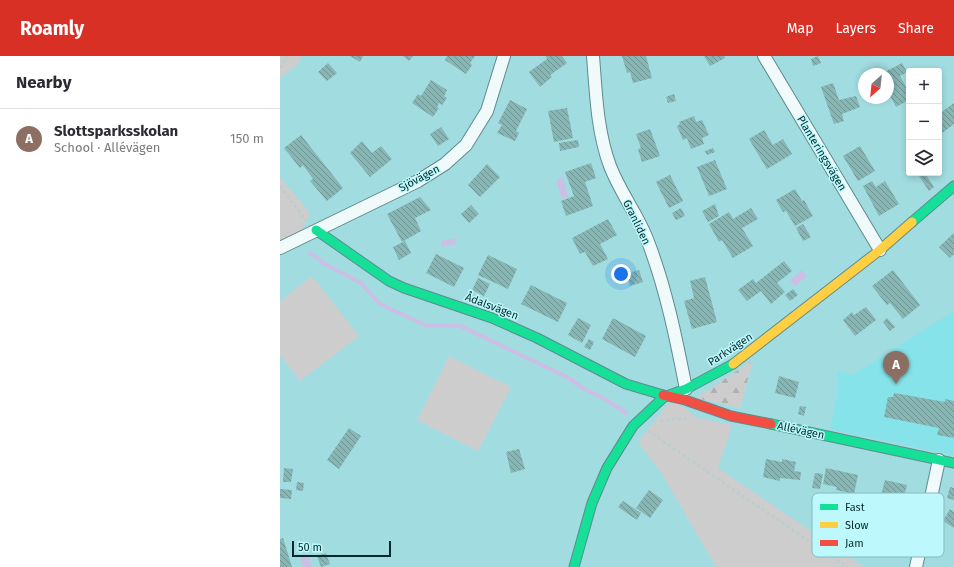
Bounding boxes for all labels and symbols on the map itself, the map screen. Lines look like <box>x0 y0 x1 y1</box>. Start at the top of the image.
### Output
north arrow <box>858 68 894 104</box>
street label: Planteringsvägen <box>794 113 849 193</box>
street label: Sjövägen <box>397 162 442 195</box>
street label: Granliden <box>620 198 653 247</box>
your location <box>611 264 631 284</box>
street label: Ådalsvägen <box>463 289 521 323</box>
street label: Parkvägen <box>705 330 755 369</box>
pin: A <box>883 351 909 384</box>
street label: Allévägen <box>776 419 826 442</box>
legend <box>812 493 944 557</box>
text: Fast <box>845 501 865 514</box>
text: Slow <box>845 519 869 532</box>
text: Jam <box>845 537 864 550</box>
scale bar <box>292 539 391 558</box>

